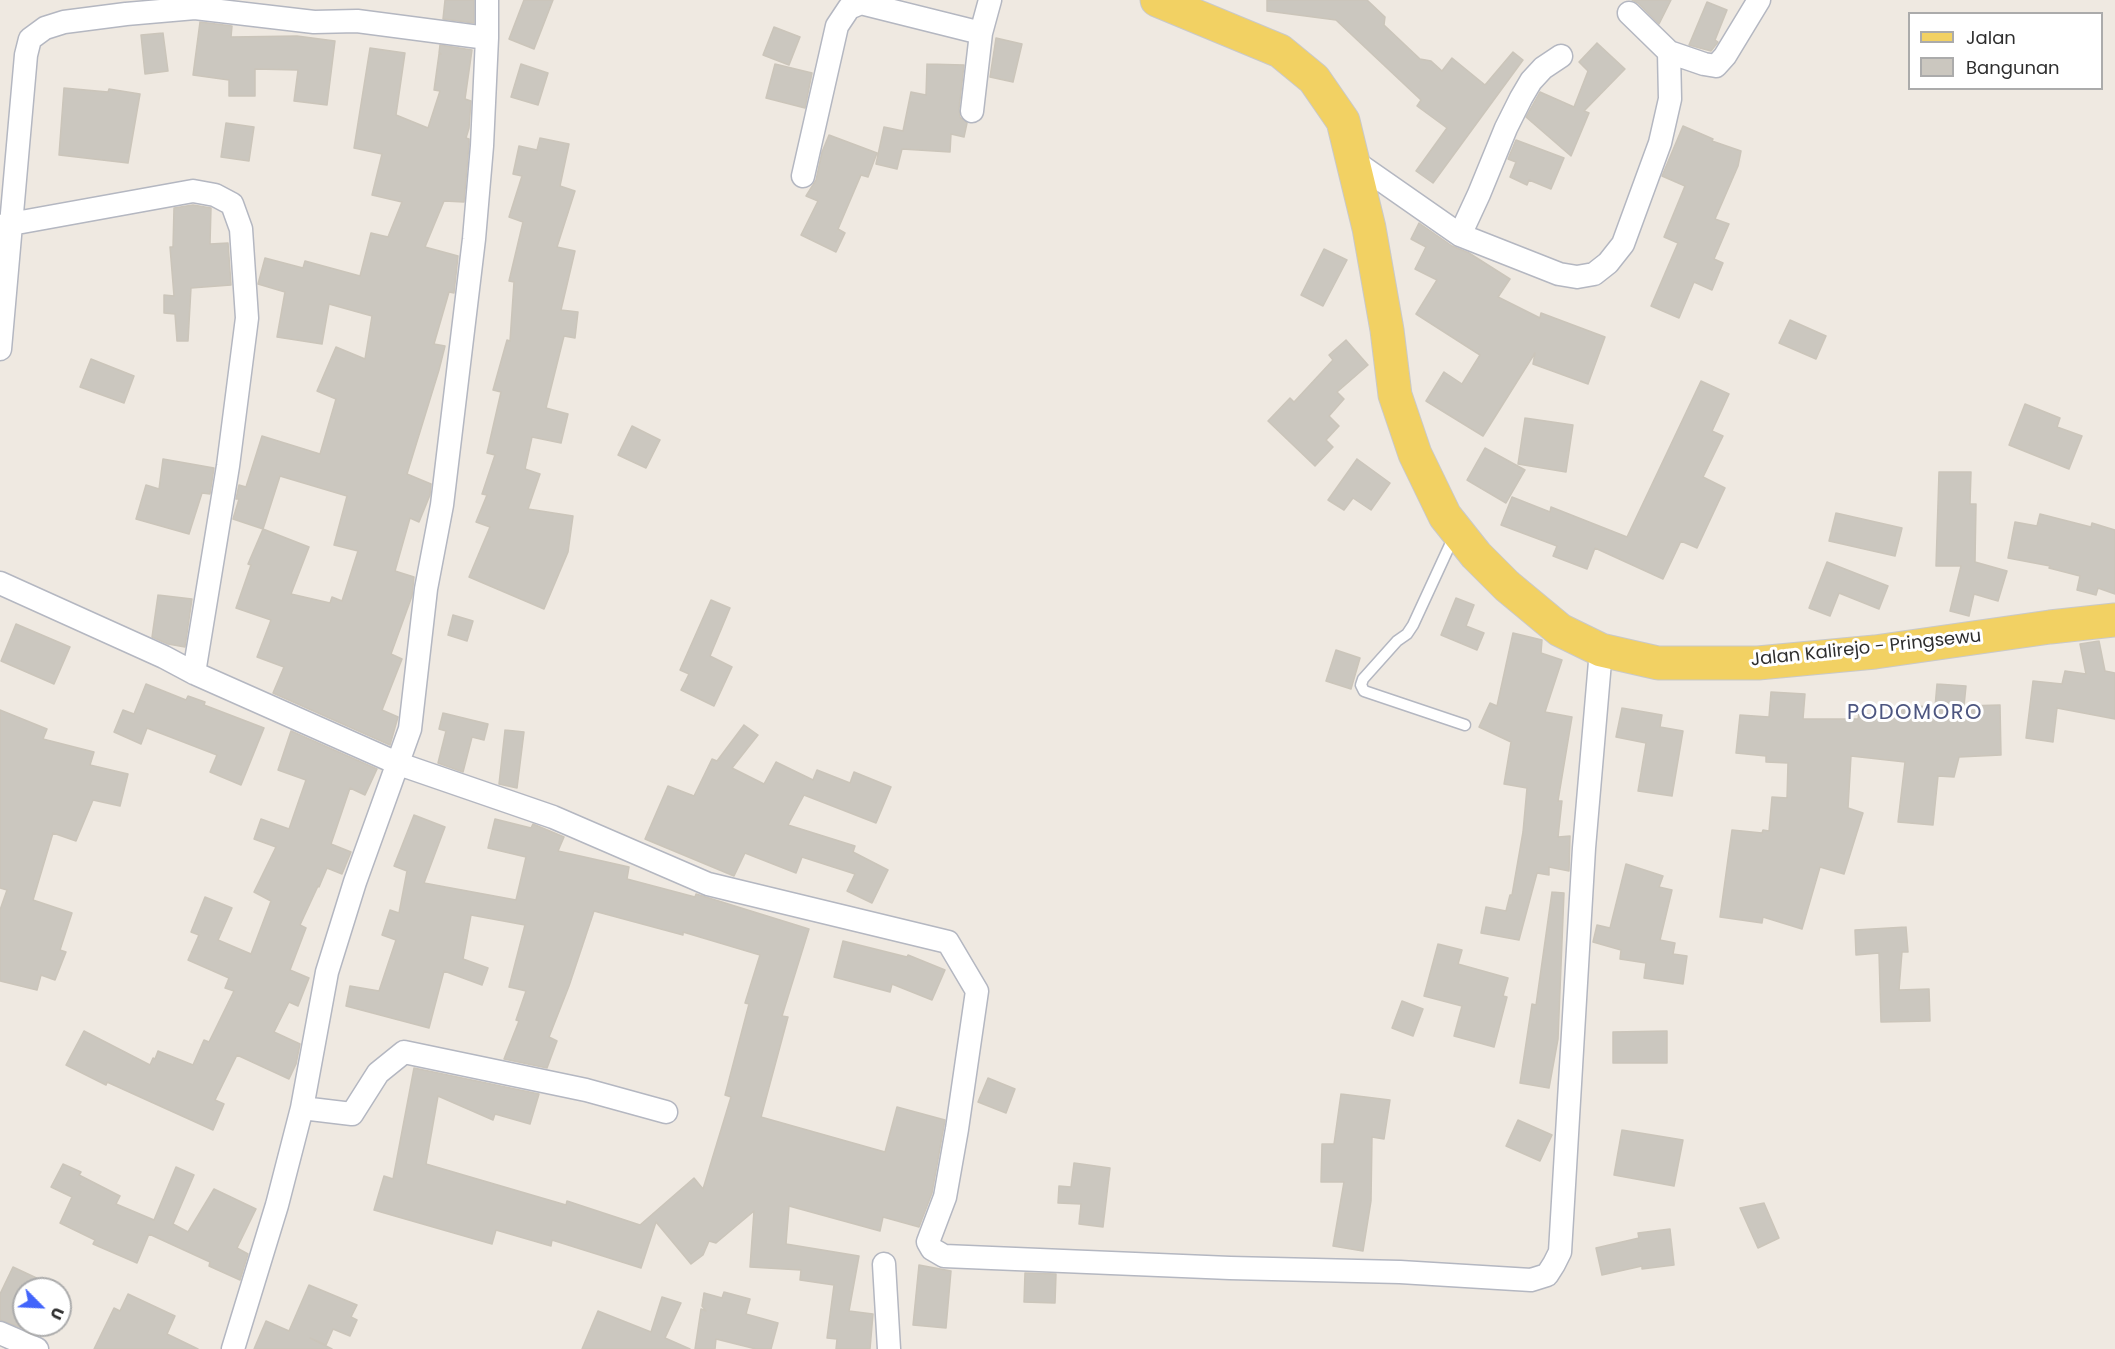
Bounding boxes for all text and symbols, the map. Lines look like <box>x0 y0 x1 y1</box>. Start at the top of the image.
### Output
legend <box>1908 12 2103 90</box>
text: Jalan <box>1966 25 2016 50</box>
text: Bangunan <box>1966 55 2060 80</box>
street label: Jalan Kalirejo - Pringsewu <box>1750 626 1982 672</box>
district label: PODOMORO <box>1847 701 1983 727</box>
north arrow <box>12 1277 72 1337</box>
text: U <box>44 1304 70 1324</box>

